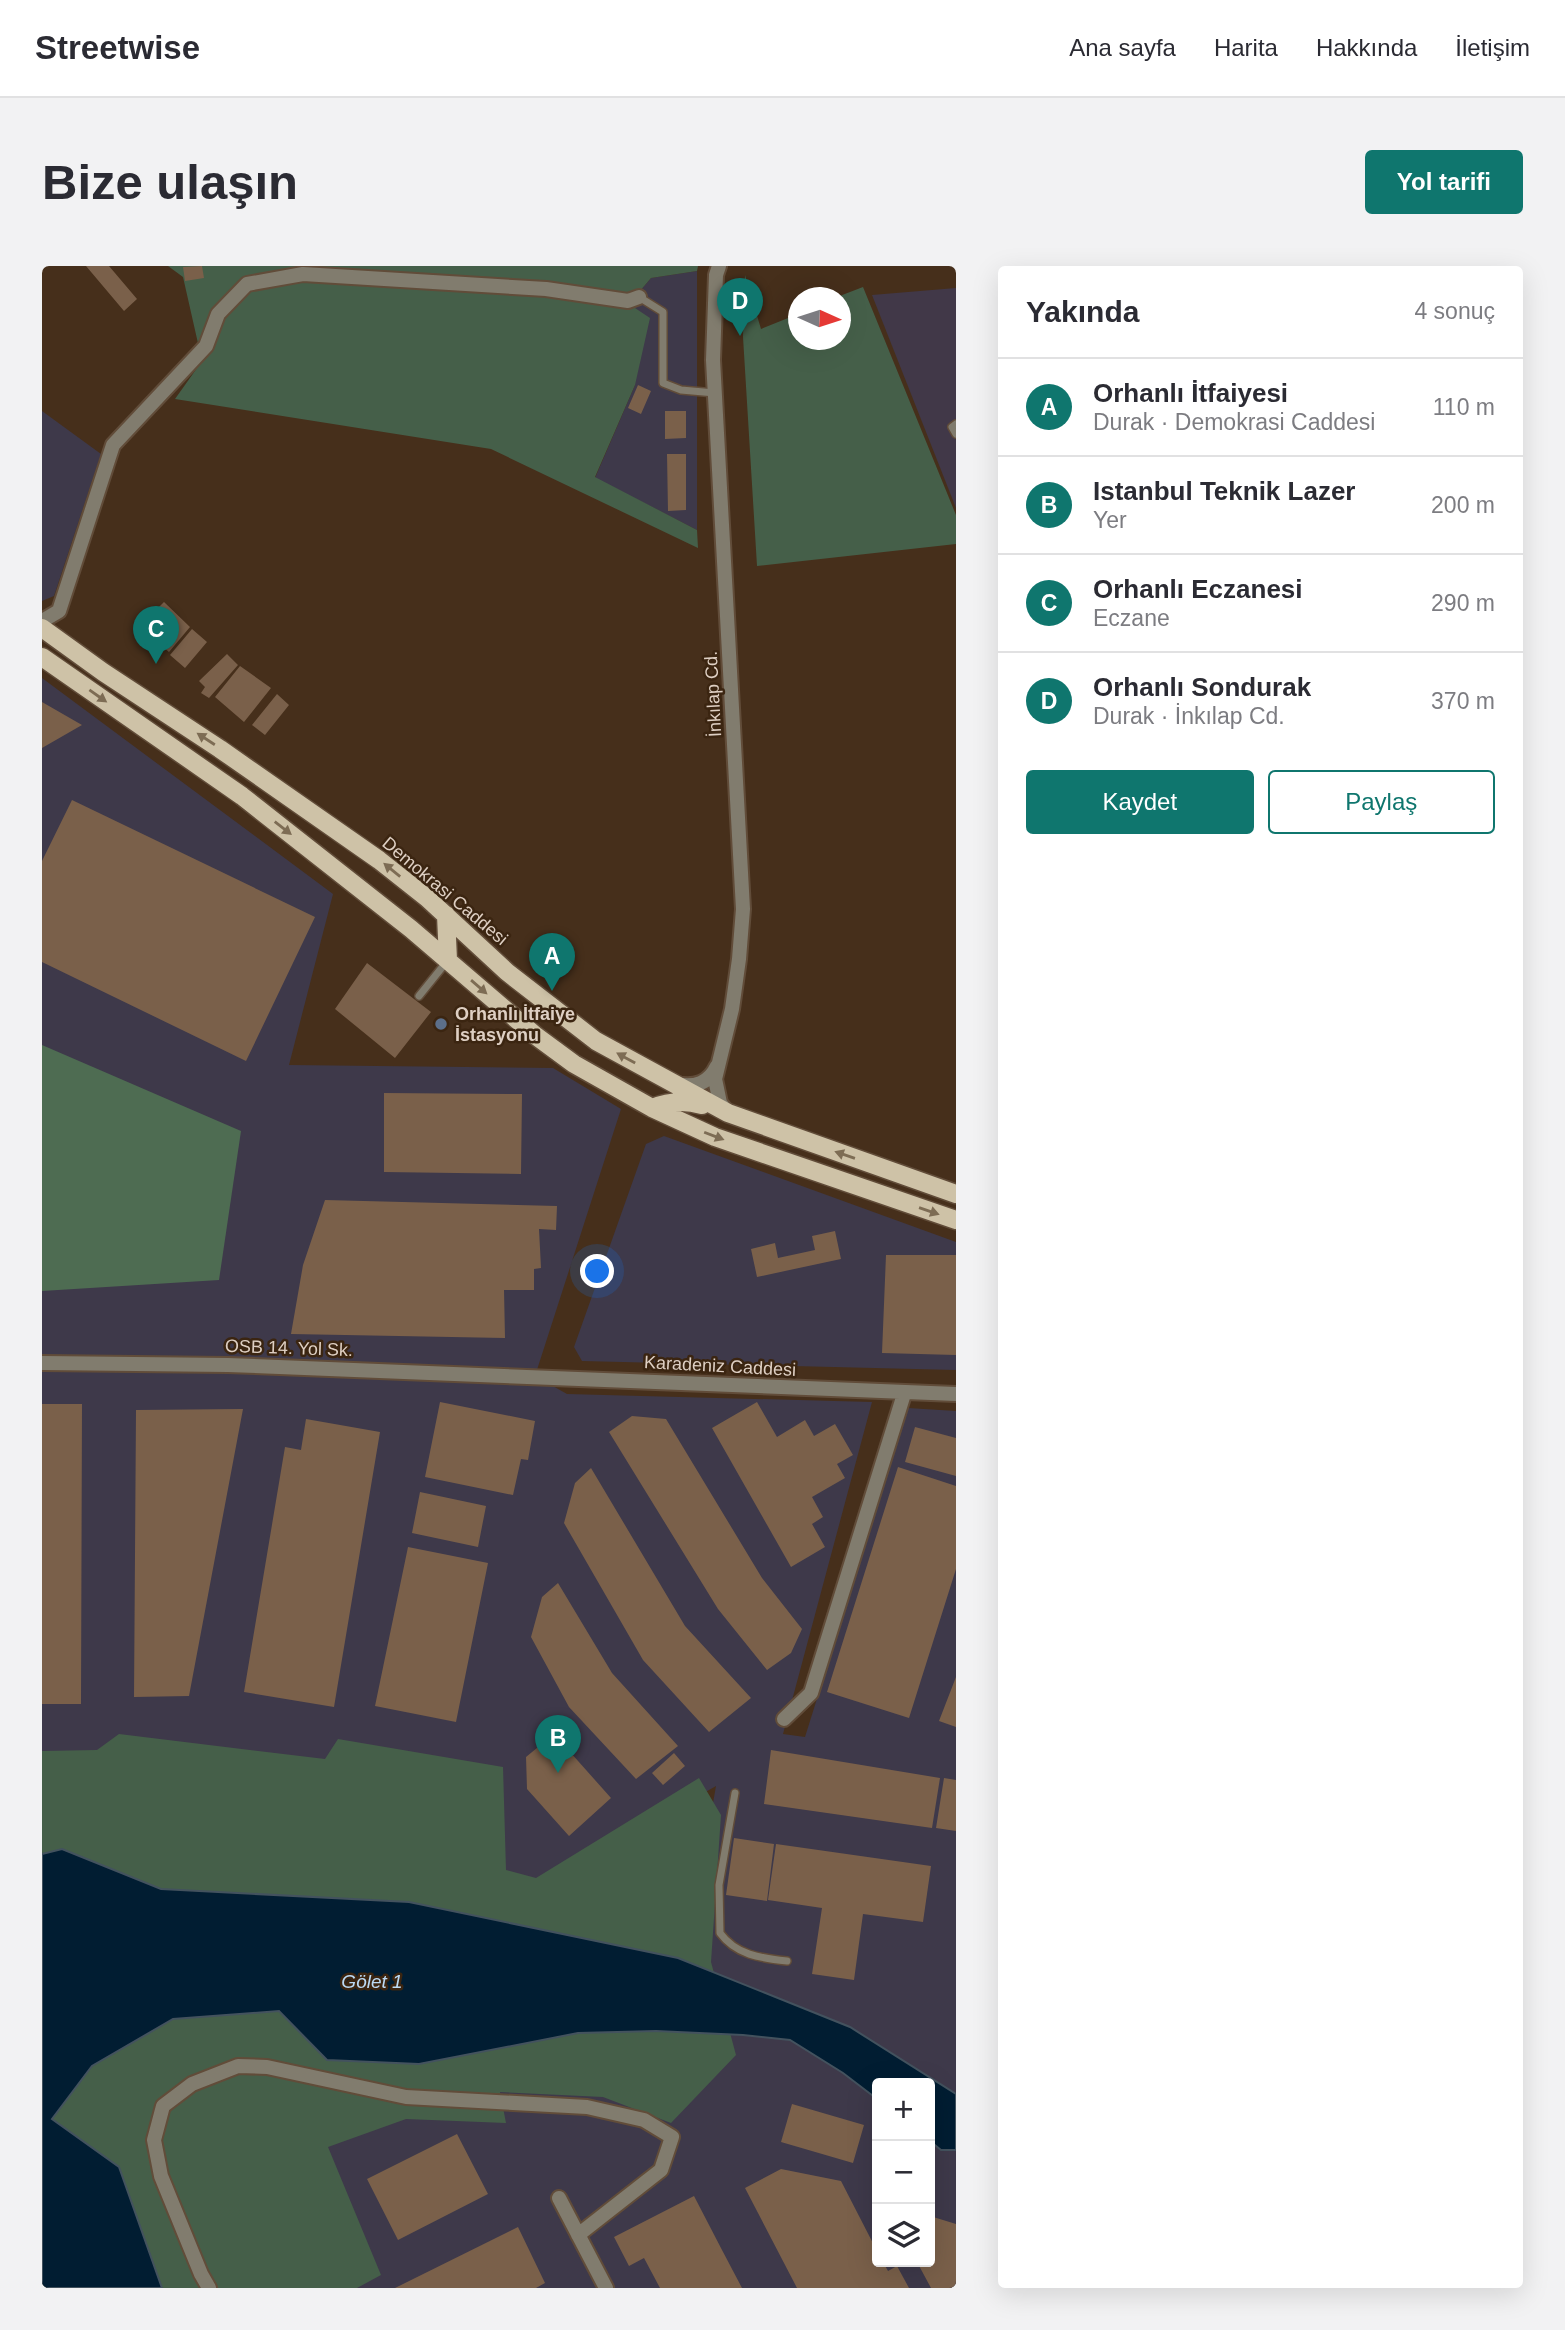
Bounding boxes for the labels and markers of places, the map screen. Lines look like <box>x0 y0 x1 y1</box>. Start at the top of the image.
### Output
pin: D <box>717 278 763 336</box>
pin: C <box>133 606 179 664</box>
pin: A <box>529 933 575 991</box>
place label: Orhanlı İtfaiye İstasyonu <box>455 1004 575 1045</box>
marker: Orhanlı İtfaiye İstasyonu <box>433 1016 449 1032</box>
pin: B <box>535 1715 581 1773</box>

